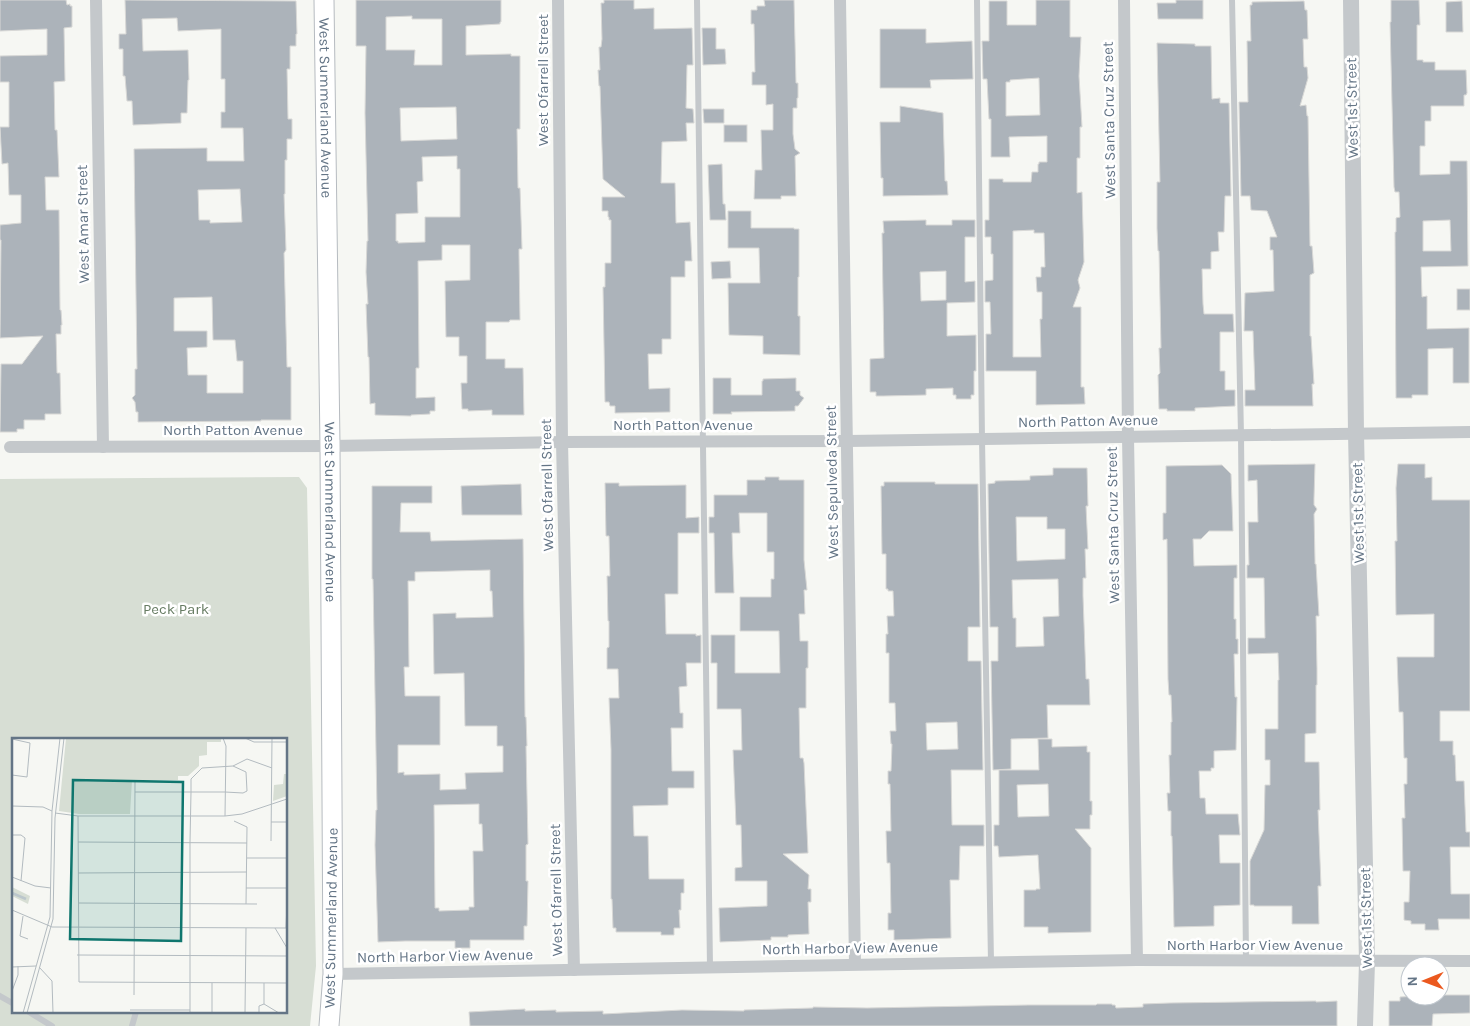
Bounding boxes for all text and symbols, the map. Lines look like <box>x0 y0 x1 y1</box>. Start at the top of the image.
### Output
street label: West Ofarrell Street <box>534 13 552 146</box>
street label: West Summerland Avenue <box>315 18 336 198</box>
street label: West Santa Cruz Street <box>1099 41 1119 199</box>
street label: West 1st Street <box>1342 57 1362 159</box>
street label: West Amar Street <box>73 164 93 284</box>
street label: West Sepulveda Street <box>822 405 842 559</box>
street label: North Patton Avenue <box>1018 411 1158 431</box>
street label: North Patton Avenue <box>613 416 753 434</box>
street label: West Ofarrell Street <box>537 418 557 551</box>
street label: North Patton Avenue <box>163 421 303 439</box>
street label: West Summerland Avenue <box>321 422 340 602</box>
street label: West Santa Cruz Street <box>1103 446 1123 604</box>
street label: West 1st Street <box>1348 462 1368 564</box>
park label: Peck Park <box>143 600 209 618</box>
inset map <box>12 738 288 1014</box>
street label: West Ofarrell Street <box>546 823 566 956</box>
street label: West Summerland Avenue <box>320 828 342 1008</box>
street label: West 1st Street <box>1356 867 1376 969</box>
street label: North Harbor View Avenue <box>1167 936 1343 954</box>
street label: North Harbor View Avenue <box>762 937 938 959</box>
street label: North Harbor View Avenue <box>357 945 533 967</box>
north arrow <box>1400 956 1450 1006</box>
text: N <box>1404 976 1421 986</box>

